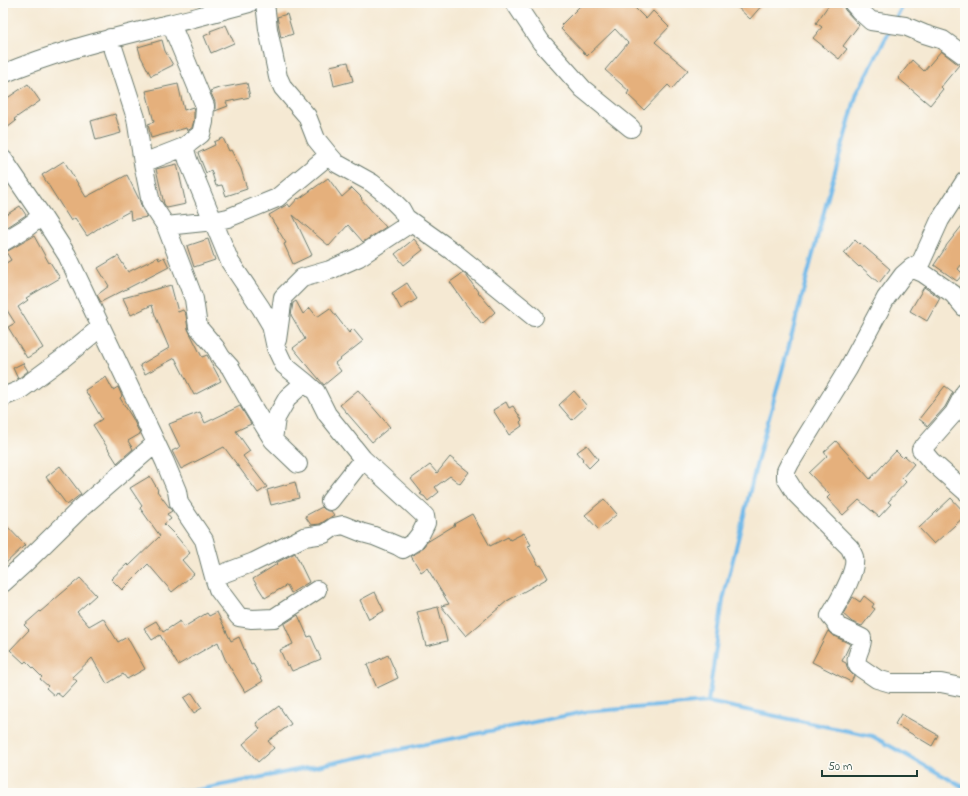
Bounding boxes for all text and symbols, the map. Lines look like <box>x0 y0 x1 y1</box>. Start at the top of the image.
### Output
scale bar <box>822 752 917 778</box>
text: 50 m <box>828 758 852 776</box>

